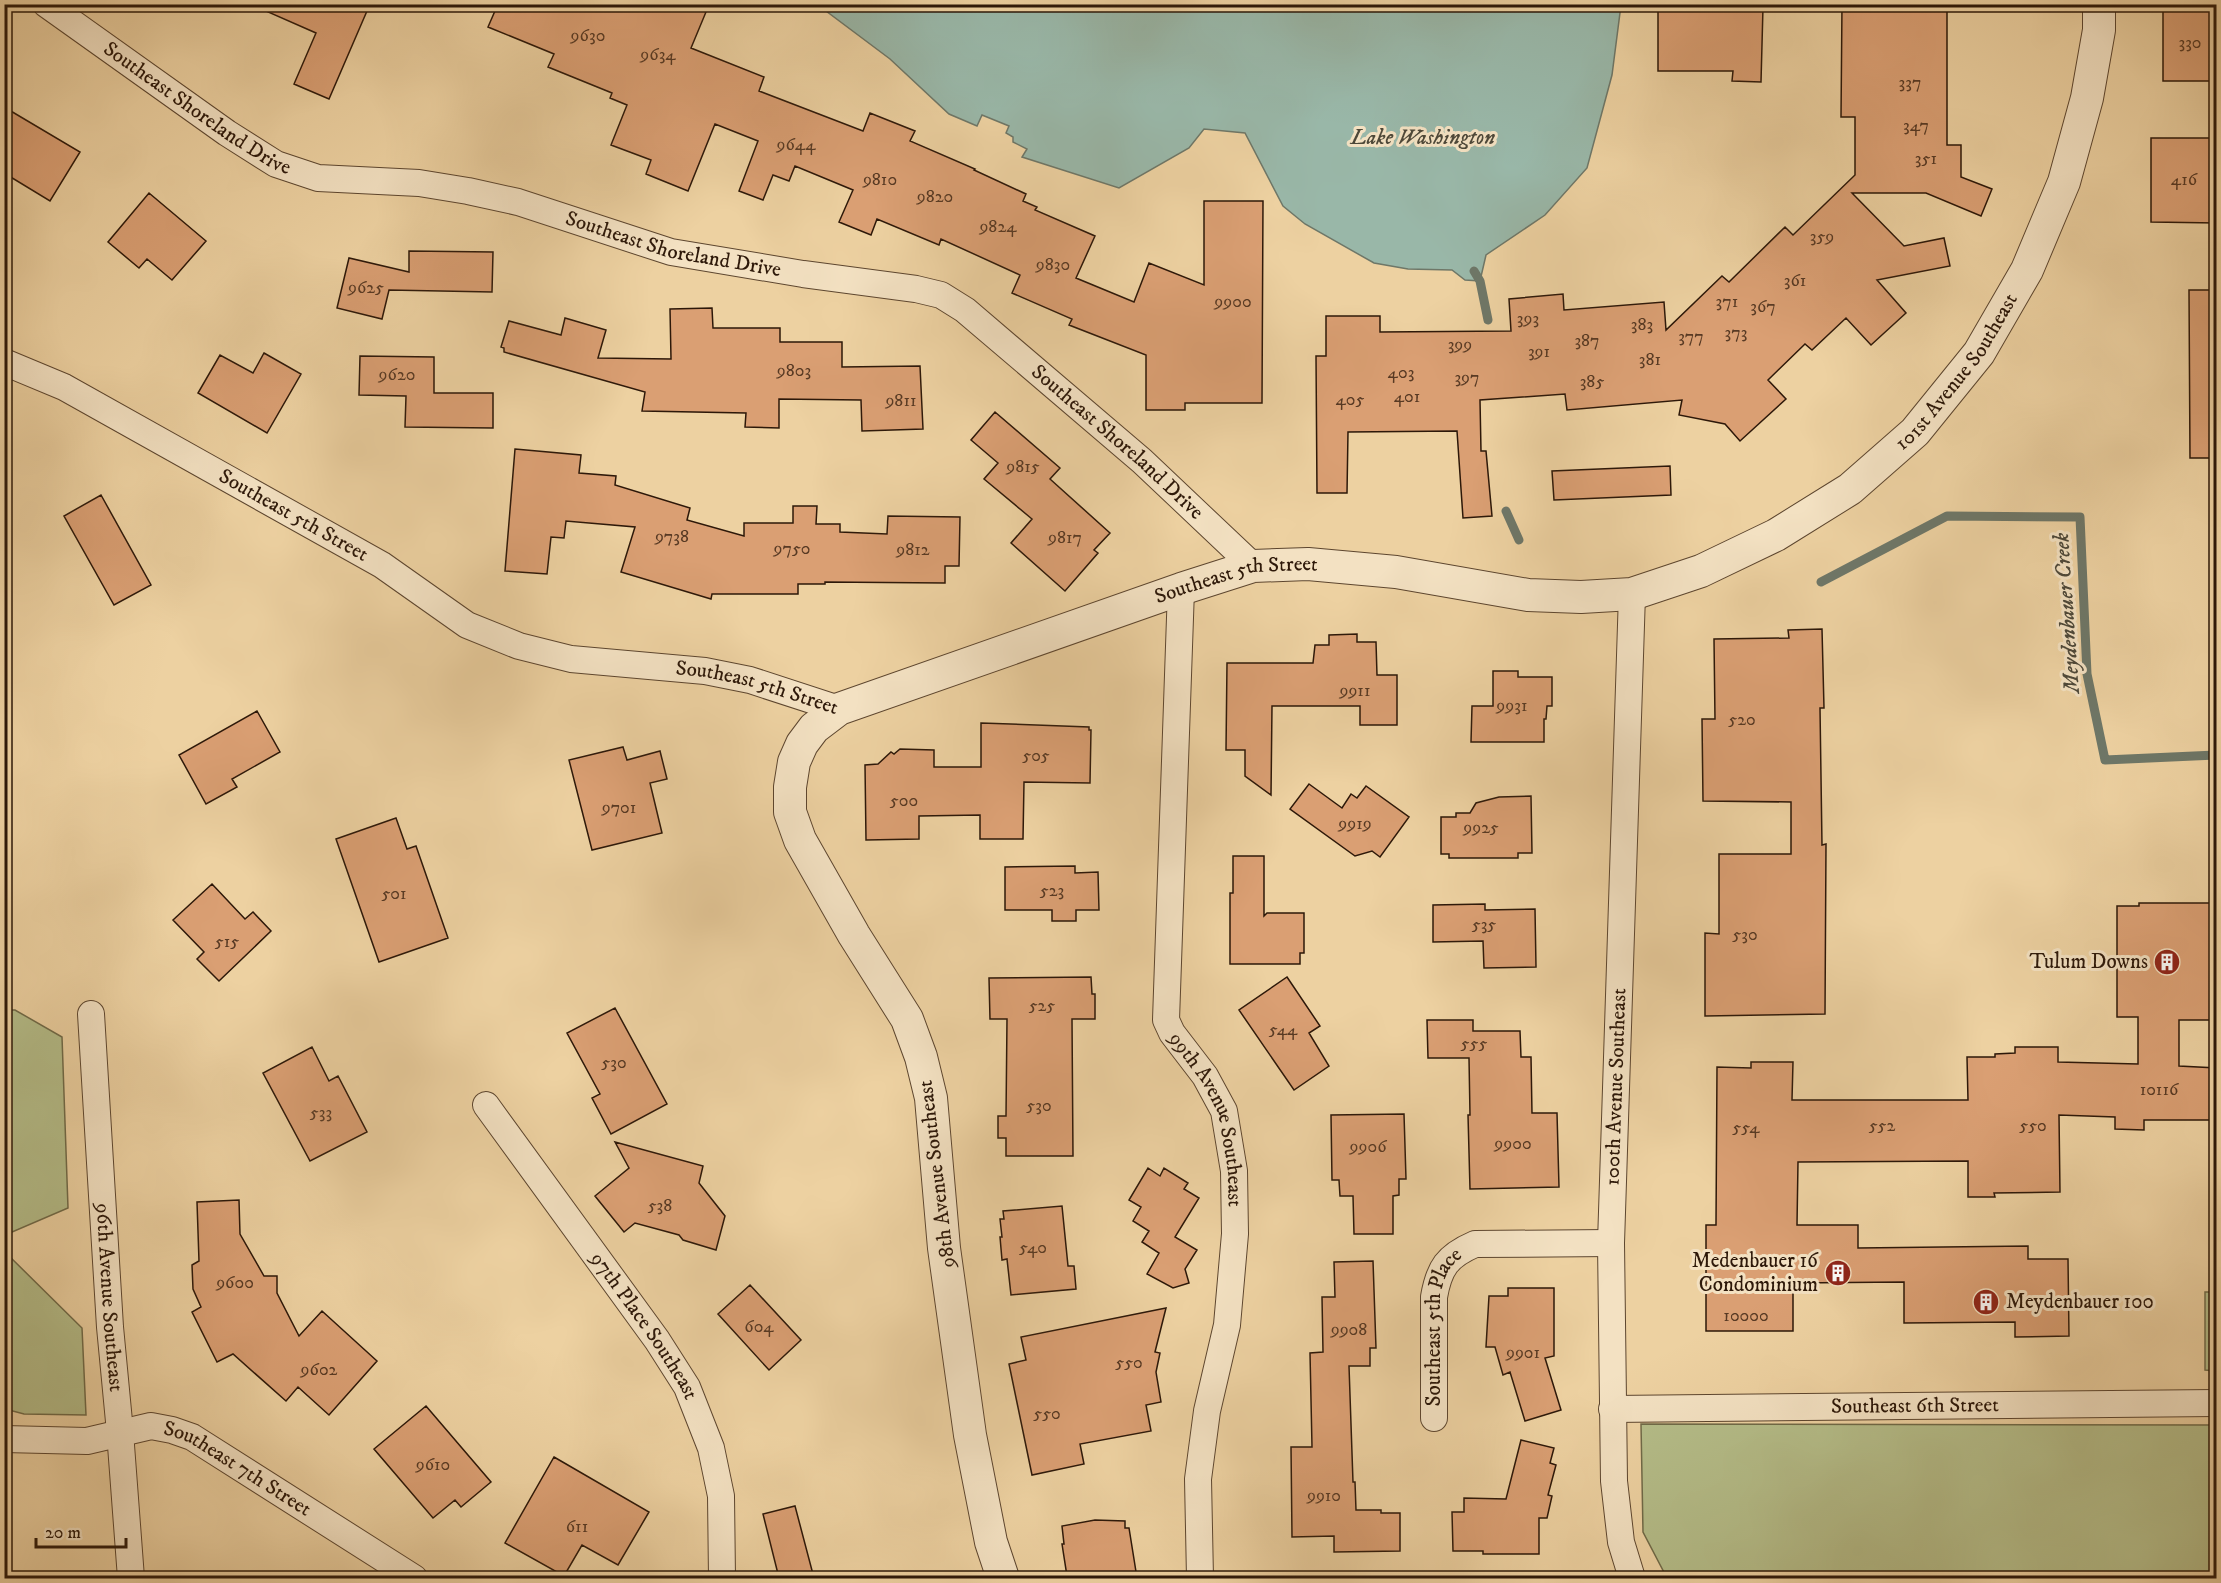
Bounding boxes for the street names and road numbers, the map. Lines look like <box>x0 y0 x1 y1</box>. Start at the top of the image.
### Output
street label: Southeast Shoreland Drive <box>98 36 294 181</box>
street label: Southeast Shoreland Drive <box>562 205 783 283</box>
street label: 101st Avenue Southeast <box>1890 289 2024 456</box>
street label: Southeast Shoreland Drive <box>1026 359 1209 526</box>
street label: Southeast 5th Street <box>214 463 373 568</box>
street label: Southeast 5th Street <box>1151 551 1319 610</box>
street label: Southeast 5th Street <box>675 655 842 721</box>
street label: 100th Avenue Southeast <box>1600 987 1632 1186</box>
street label: 99th Avenue Southeast <box>1162 1026 1248 1207</box>
street label: 98th Avenue Southeast <box>913 1079 962 1270</box>
street label: 96th Avenue Southeast <box>89 1201 129 1393</box>
street label: Southeast 5th Place <box>1421 1241 1467 1406</box>
street label: 97th Place Southeast <box>584 1246 704 1404</box>
street label: Southeast 6th Street <box>1831 1392 1999 1420</box>
street label: Southeast 7th Street <box>162 1416 316 1522</box>

